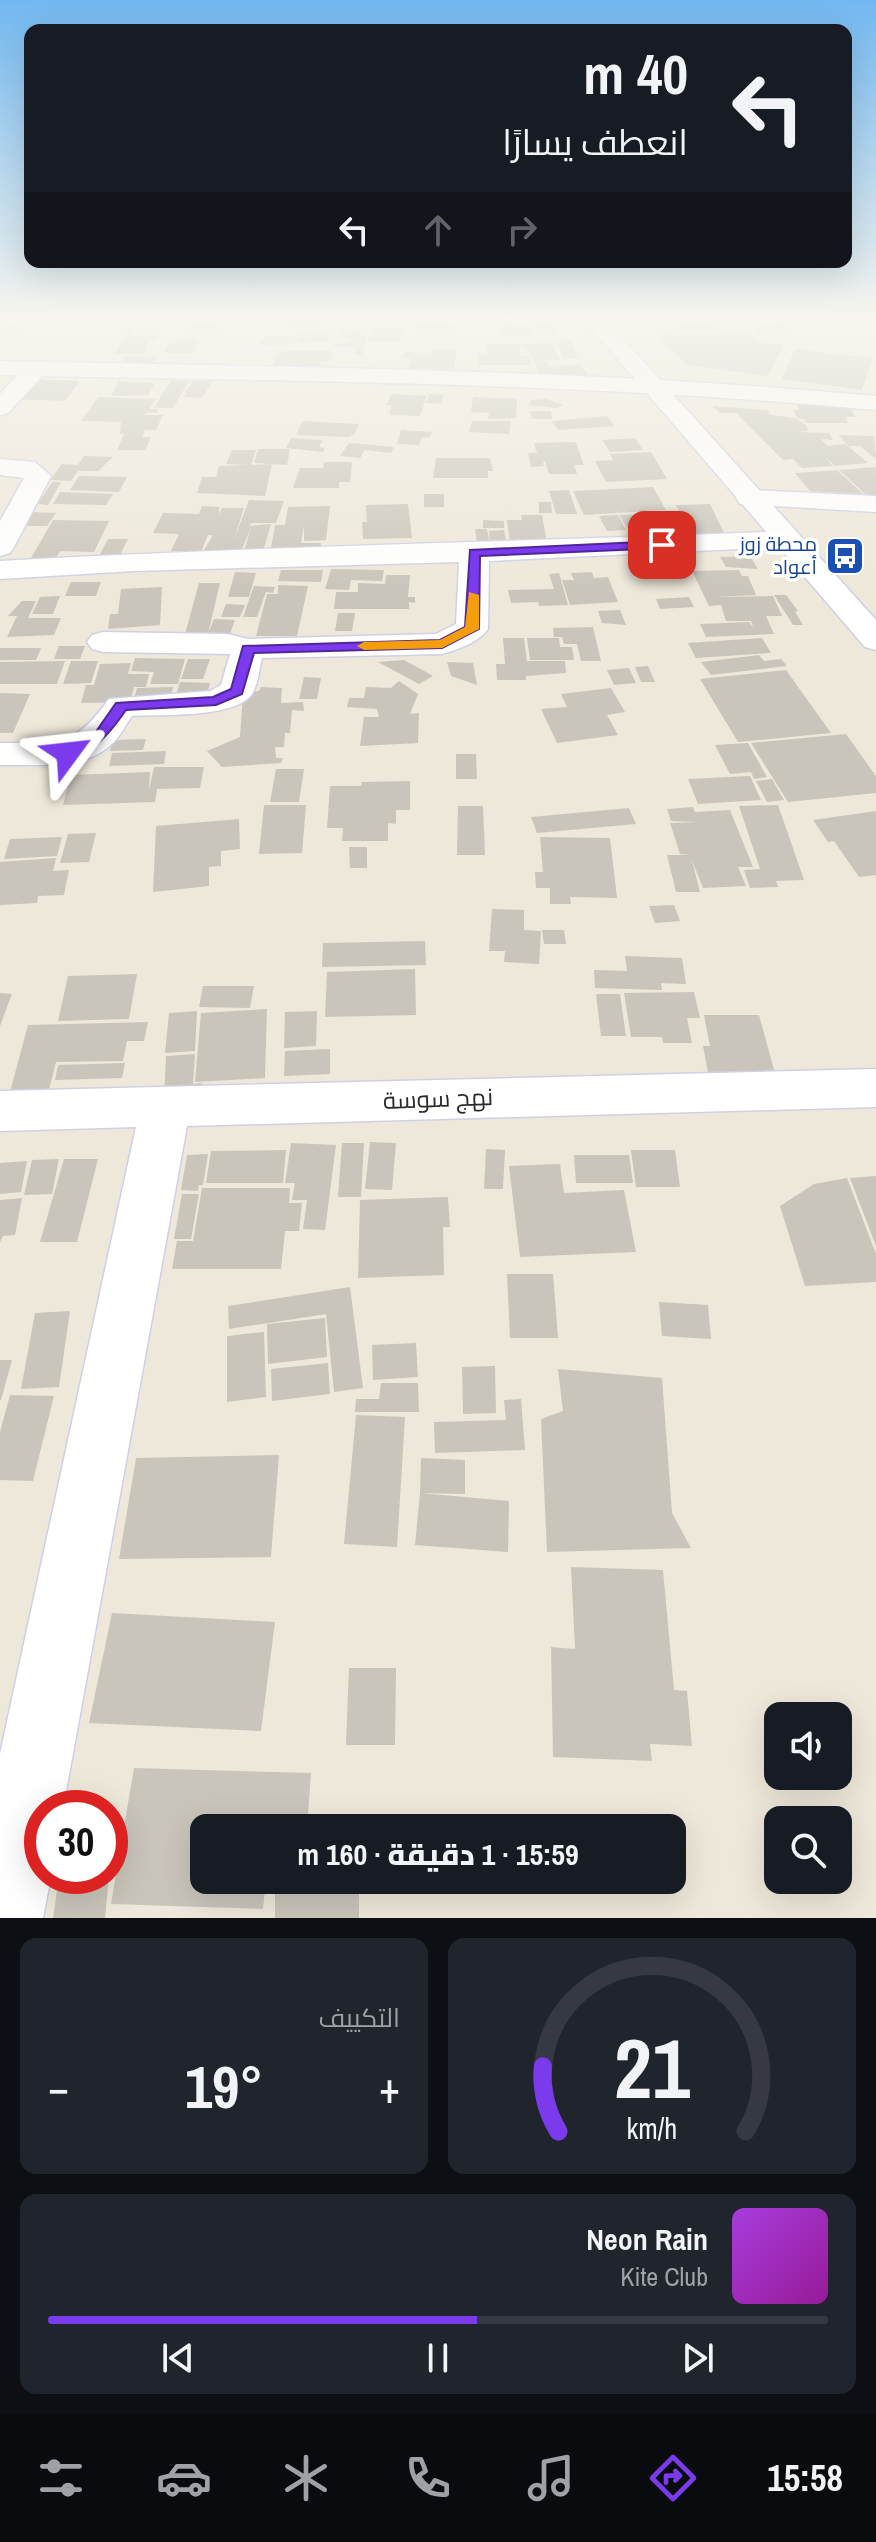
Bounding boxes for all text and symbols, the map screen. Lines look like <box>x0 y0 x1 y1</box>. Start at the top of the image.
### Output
text: 40 m <box>583 36 688 111</box>
icon: left <box>716 56 820 160</box>
text: انعطف يسارًا <box>502 118 688 166</box>
icon: left <box>332 208 376 252</box>
icon: ahead <box>416 208 460 252</box>
icon: right <box>500 208 544 252</box>
pin <box>628 511 696 579</box>
icon: arrive <box>640 523 684 567</box>
place label: محطة زوز أعواد <box>739 530 817 580</box>
bus stop icon: محطة زوز أعواد <box>824 535 866 577</box>
position arrow <box>26 711 110 795</box>
street label: نهج سوسة <box>382 1080 494 1117</box>
map controls <box>764 1702 852 1894</box>
button: sound <box>764 1702 852 1790</box>
speed limit sign: 30 <box>24 1790 128 1894</box>
button: search <box>764 1806 852 1894</box>
text: 15:59 · 1 دقيقة · 160 m <box>297 1834 579 1874</box>
text: التكييف <box>318 2000 400 2035</box>
text: 21 <box>614 2012 690 2124</box>
text: 19° <box>185 2046 263 2127</box>
text: − <box>48 2057 69 2117</box>
text: + <box>379 2057 400 2117</box>
text: km/h <box>627 2109 677 2148</box>
text: Neon Rain <box>586 2219 708 2259</box>
text: Kite Club <box>620 2259 708 2294</box>
icon: previous <box>156 2336 200 2380</box>
icon: pause <box>416 2336 460 2380</box>
icon: next <box>676 2336 720 2380</box>
icon: filters <box>33 2450 89 2506</box>
icon: car <box>156 2450 212 2506</box>
icon: climate <box>278 2450 334 2506</box>
icon: phone <box>400 2450 456 2506</box>
icon: music <box>523 2450 579 2506</box>
icon: directions <box>645 2450 701 2506</box>
text: 15:58 <box>767 2454 843 2502</box>

